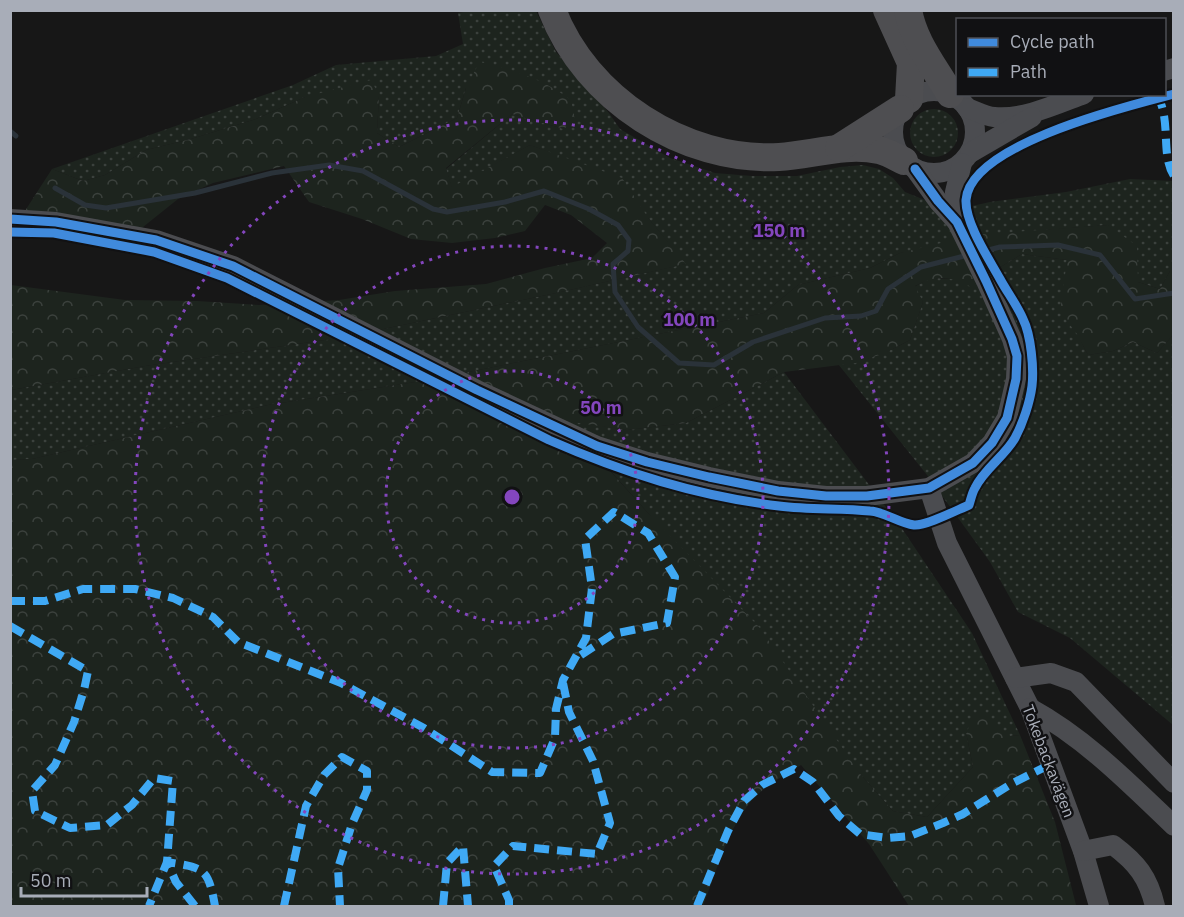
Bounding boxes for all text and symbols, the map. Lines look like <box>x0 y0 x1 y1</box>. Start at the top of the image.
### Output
legend <box>956 18 1166 96</box>
text: Cycle path <box>1010 30 1095 53</box>
text: Path <box>1010 60 1047 83</box>
text: 150 m <box>753 219 805 242</box>
text: 100 m <box>663 308 715 331</box>
text: 50 m <box>580 396 622 419</box>
centre of rings <box>502 487 522 507</box>
street label: Tokebackavägen <box>1018 702 1080 820</box>
scale bar <box>21 860 147 898</box>
text: 50 m <box>30 869 72 892</box>

